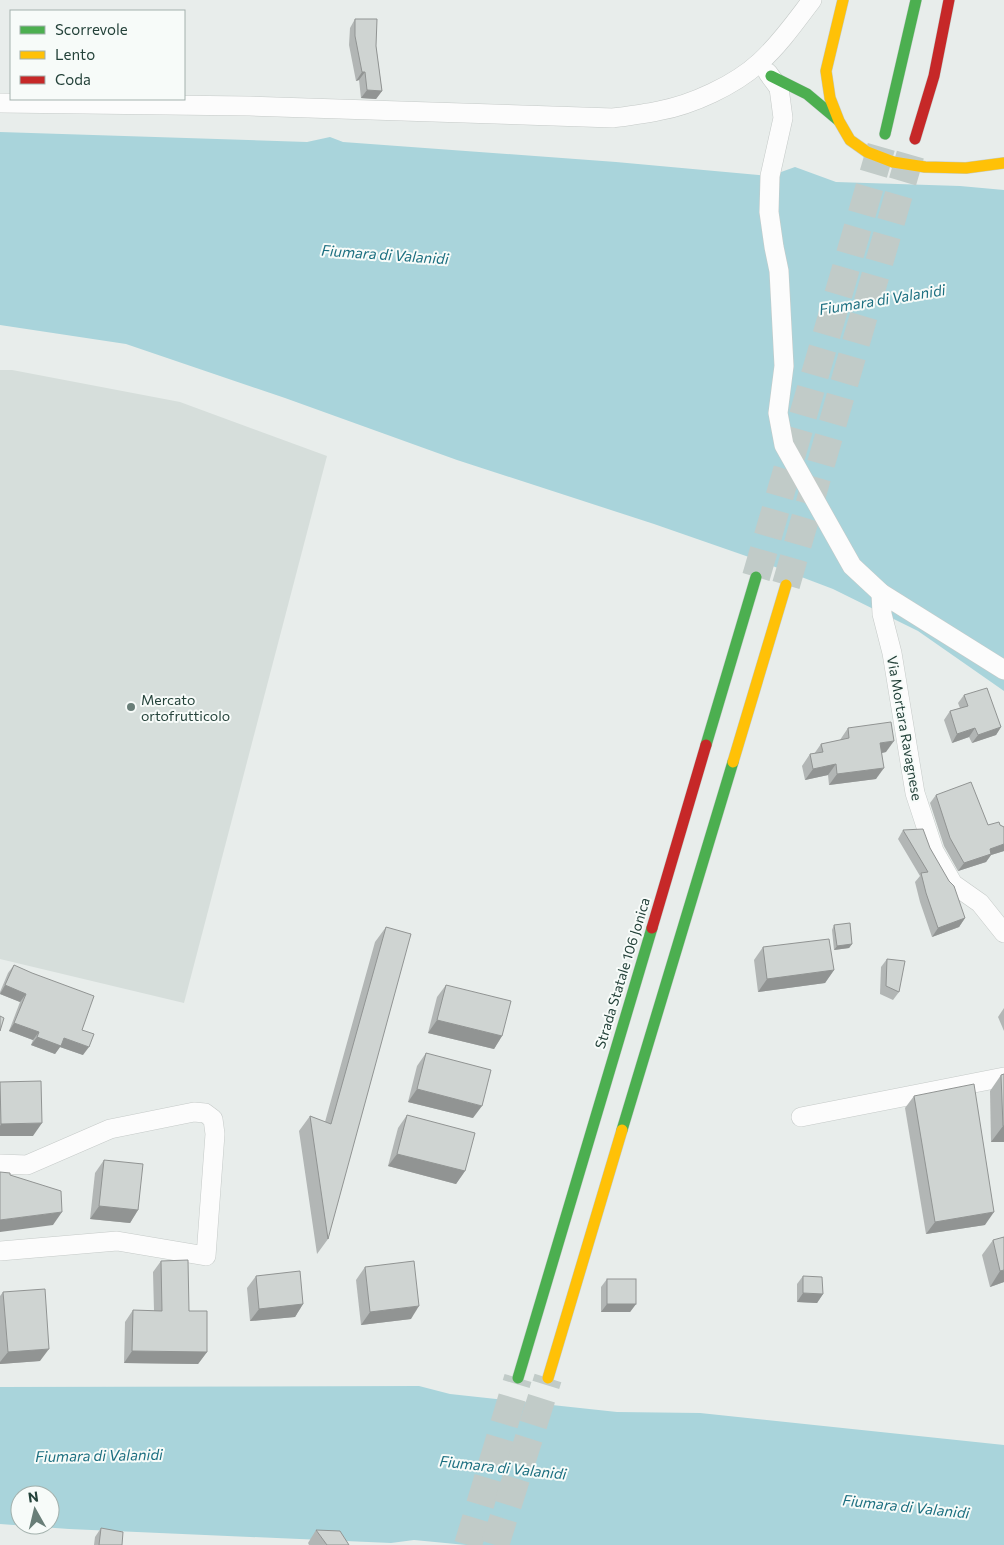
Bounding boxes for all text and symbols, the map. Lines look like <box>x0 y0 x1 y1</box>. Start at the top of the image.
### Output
legend <box>10 10 185 100</box>
text: Scorrevole <box>55 20 128 38</box>
text: Lento <box>55 45 95 63</box>
text: Coda <box>55 70 91 88</box>
water label: Fiumara di Valanidi <box>321 241 450 268</box>
water label: Fiumara di Valanidi <box>818 280 948 318</box>
street label: Via Mortara Ravagnese <box>884 654 926 802</box>
place label: Mercato ortofrutticolo <box>141 691 230 724</box>
marker: Mercato ortofrutticolo <box>125 701 137 713</box>
street label: Strada Statale 106 Jonica <box>591 895 653 1051</box>
water label: Fiumara di Valanidi <box>35 1445 164 1465</box>
water label: Fiumara di Valanidi <box>439 1451 569 1483</box>
north arrow <box>10 1485 60 1535</box>
text: N <box>27 1487 40 1506</box>
water label: Fiumara di Valanidi <box>842 1490 972 1522</box>

